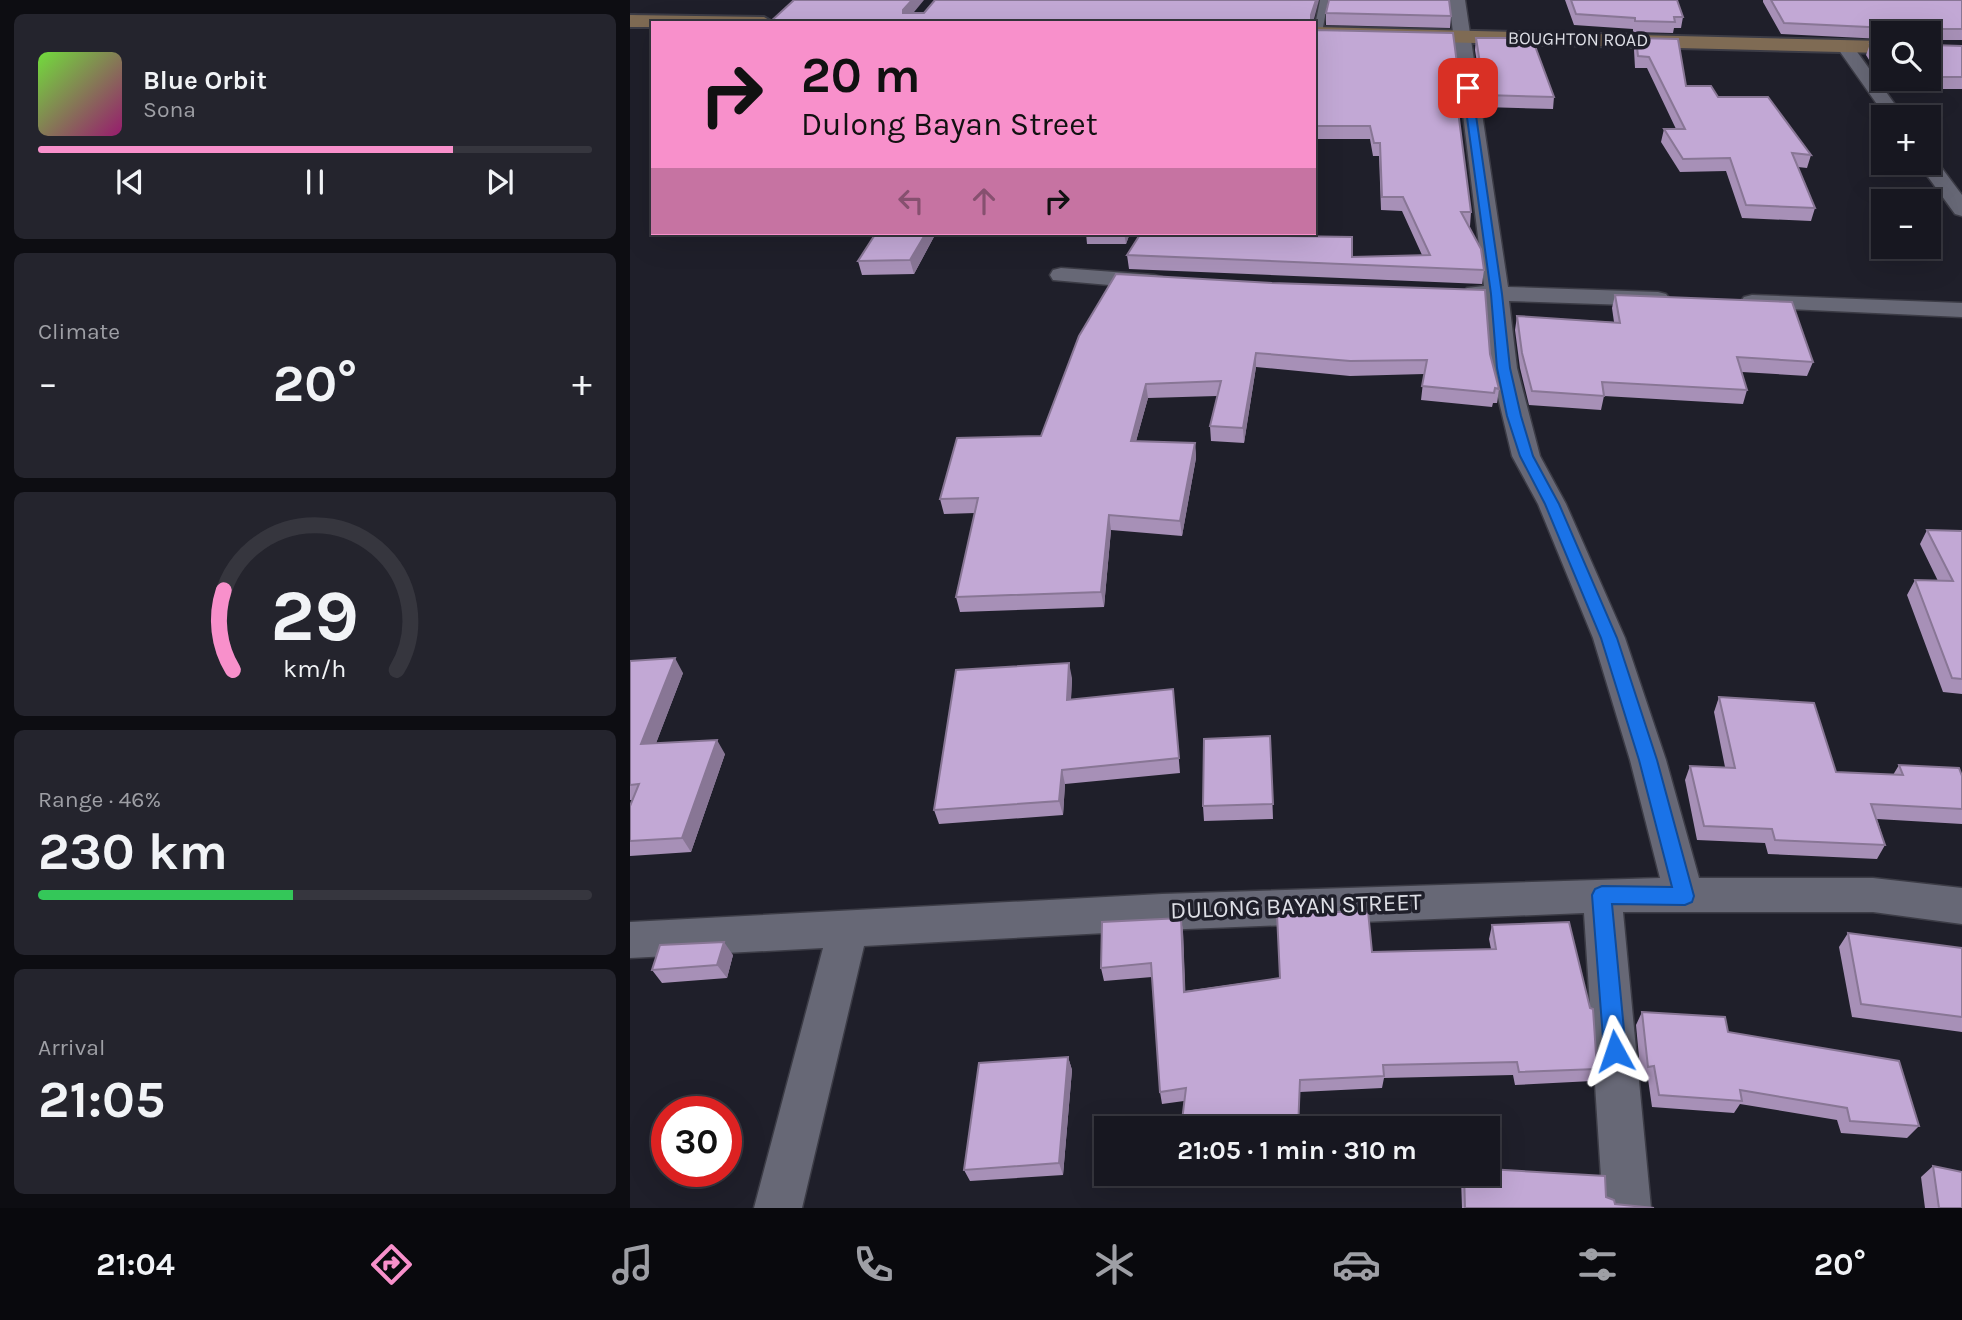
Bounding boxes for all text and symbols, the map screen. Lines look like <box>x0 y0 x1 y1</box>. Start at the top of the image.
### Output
map controls <box>1871 21 1941 259</box>
button: search <box>1871 21 1941 91</box>
street label: BOUGHTON ROAD <box>1508 27 1648 51</box>
text: 20 m <box>801 47 921 104</box>
icon: right <box>686 49 777 140</box>
pin <box>1438 58 1498 118</box>
text: Blue Orbit <box>143 65 267 96</box>
icon: arrive <box>1449 69 1487 107</box>
text: Sona <box>143 96 196 123</box>
button: + <box>1871 105 1941 175</box>
text: Dulong Bayan Street <box>801 106 1098 143</box>
icon: previous <box>111 163 149 201</box>
icon: pause <box>296 163 334 201</box>
icon: next <box>481 163 519 201</box>
icon: left <box>892 182 930 220</box>
icon: ahead <box>965 182 1003 220</box>
icon: right <box>1038 182 1076 220</box>
button: − <box>1871 189 1941 259</box>
text: Climate <box>38 318 120 345</box>
text: 20° <box>273 353 357 414</box>
text: − <box>38 361 58 406</box>
text: + <box>572 361 592 406</box>
text: 29 <box>271 573 359 658</box>
text: km/h <box>283 654 347 683</box>
text: Range · 46% <box>38 786 161 813</box>
text: 230 km <box>38 821 228 882</box>
street label: DULONG BAYAN STREET <box>1170 888 1422 924</box>
position arrow <box>1578 1014 1652 1088</box>
text: Arrival <box>38 1034 105 1061</box>
text: 21:05 <box>38 1069 165 1130</box>
speed limit sign: 30 <box>651 1096 742 1187</box>
text: 21:05 · 1 min · 310 m <box>1177 1135 1417 1166</box>
icon: directions <box>367 1240 416 1289</box>
icon: music <box>608 1240 657 1289</box>
icon: phone <box>849 1240 898 1289</box>
icon: climate <box>1090 1240 1139 1289</box>
icon: car <box>1332 1240 1381 1289</box>
icon: filters <box>1573 1240 1622 1289</box>
text: 21:04 <box>96 1246 175 1283</box>
text: 20° <box>1814 1246 1866 1283</box>

